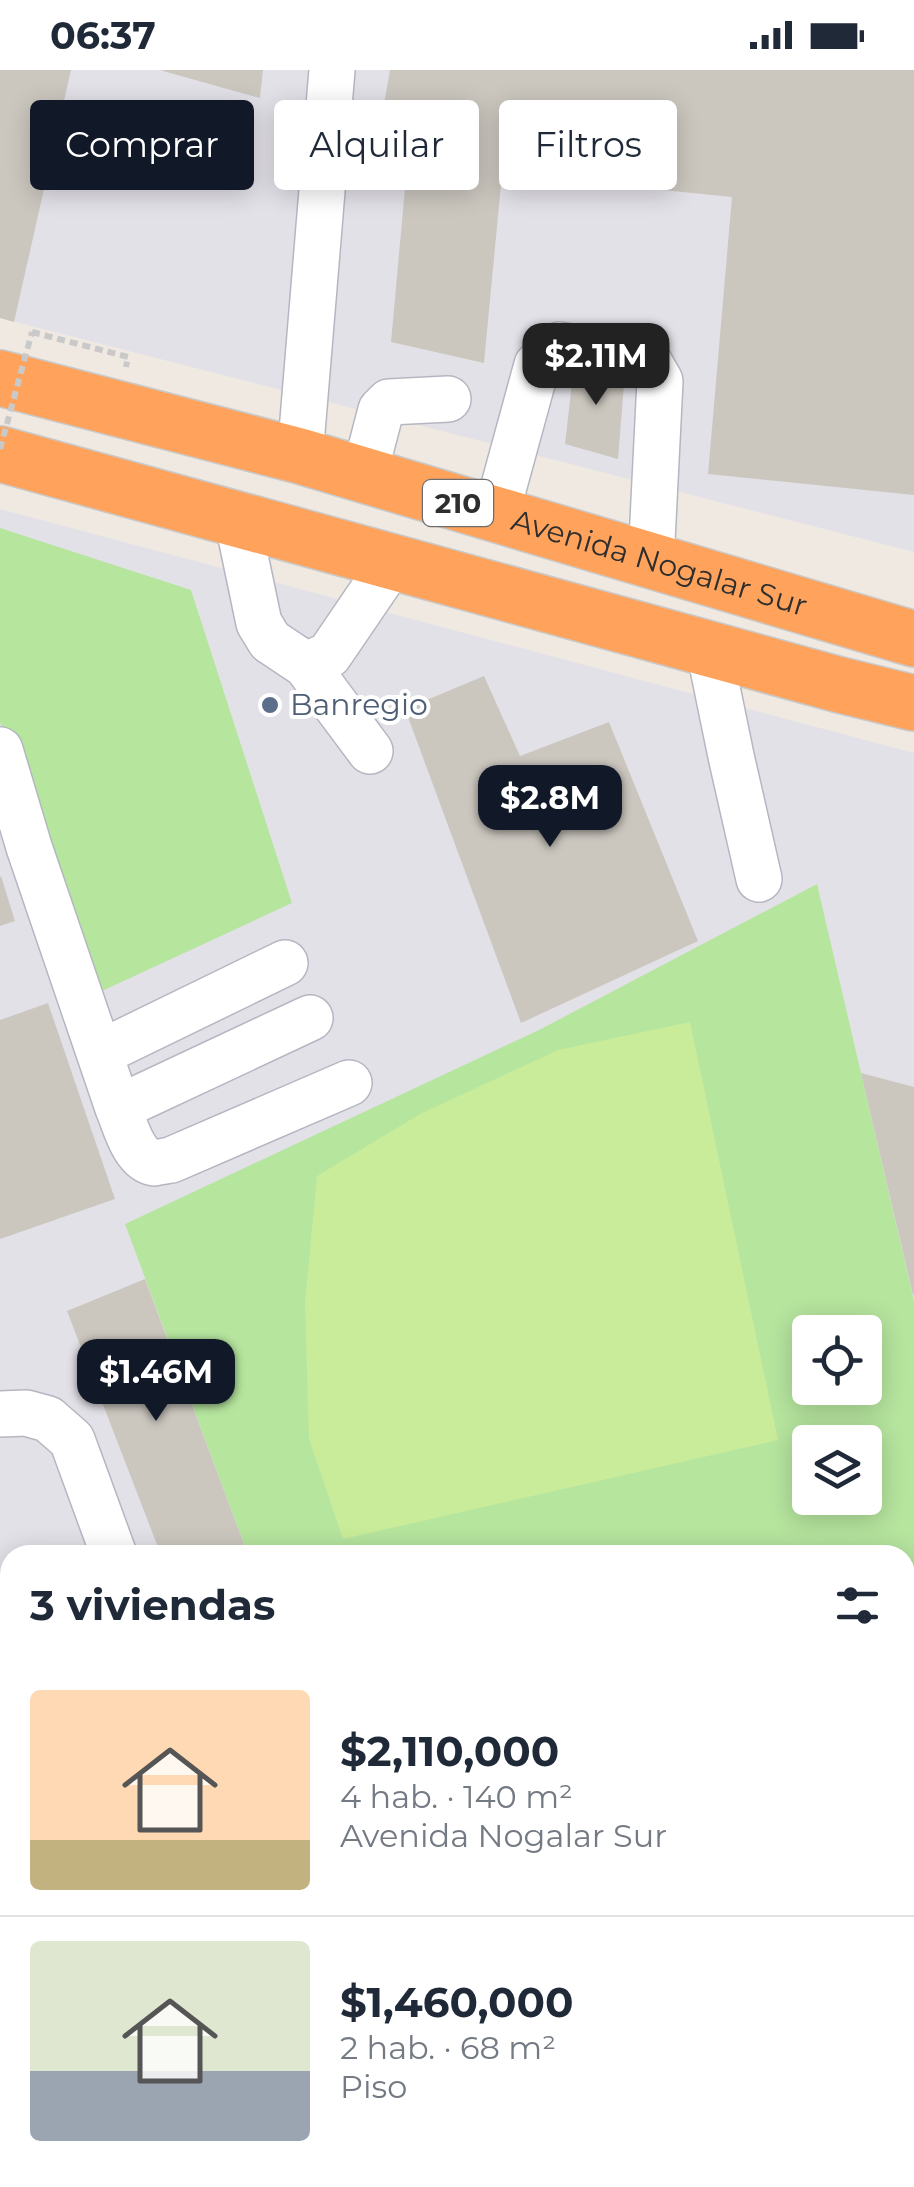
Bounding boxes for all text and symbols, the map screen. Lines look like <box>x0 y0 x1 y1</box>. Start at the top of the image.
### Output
text: 06:37 <box>50 12 156 59</box>
chip: Comprar <box>30 100 254 190</box>
chip: Alquilar <box>274 100 479 190</box>
chip: Filtros <box>499 100 677 190</box>
pin: $2.11M <box>515 323 677 408</box>
text: $2.11M <box>544 336 648 375</box>
road number: 210 <box>423 480 493 526</box>
street label: Avenida Nogalar Sur <box>507 501 812 624</box>
place label: Banregio <box>290 686 428 723</box>
marker: Banregio <box>259 694 281 716</box>
pin: $2.8M <box>480 765 620 850</box>
text: $2.8M <box>500 778 600 817</box>
map controls <box>792 1315 882 1515</box>
button: locate <box>792 1315 882 1405</box>
pin: $1.46M <box>75 1339 237 1424</box>
text: $1.46M <box>99 1352 213 1391</box>
button: layers <box>792 1425 882 1515</box>
icon: filters <box>830 1578 885 1633</box>
text: 3 viviendas <box>30 1579 275 1631</box>
text: $2,110,000 <box>340 1725 559 1777</box>
icon: home <box>110 1730 230 1850</box>
text: 4 hab. · 140 m² <box>340 1777 573 1816</box>
text: Avenida Nogalar Sur <box>340 1816 667 1855</box>
text: $1,460,000 <box>340 1976 574 2028</box>
icon: home <box>110 1981 230 2101</box>
text: 2 hab. · 68 m² <box>340 2028 556 2067</box>
text: Piso <box>340 2067 407 2106</box>

